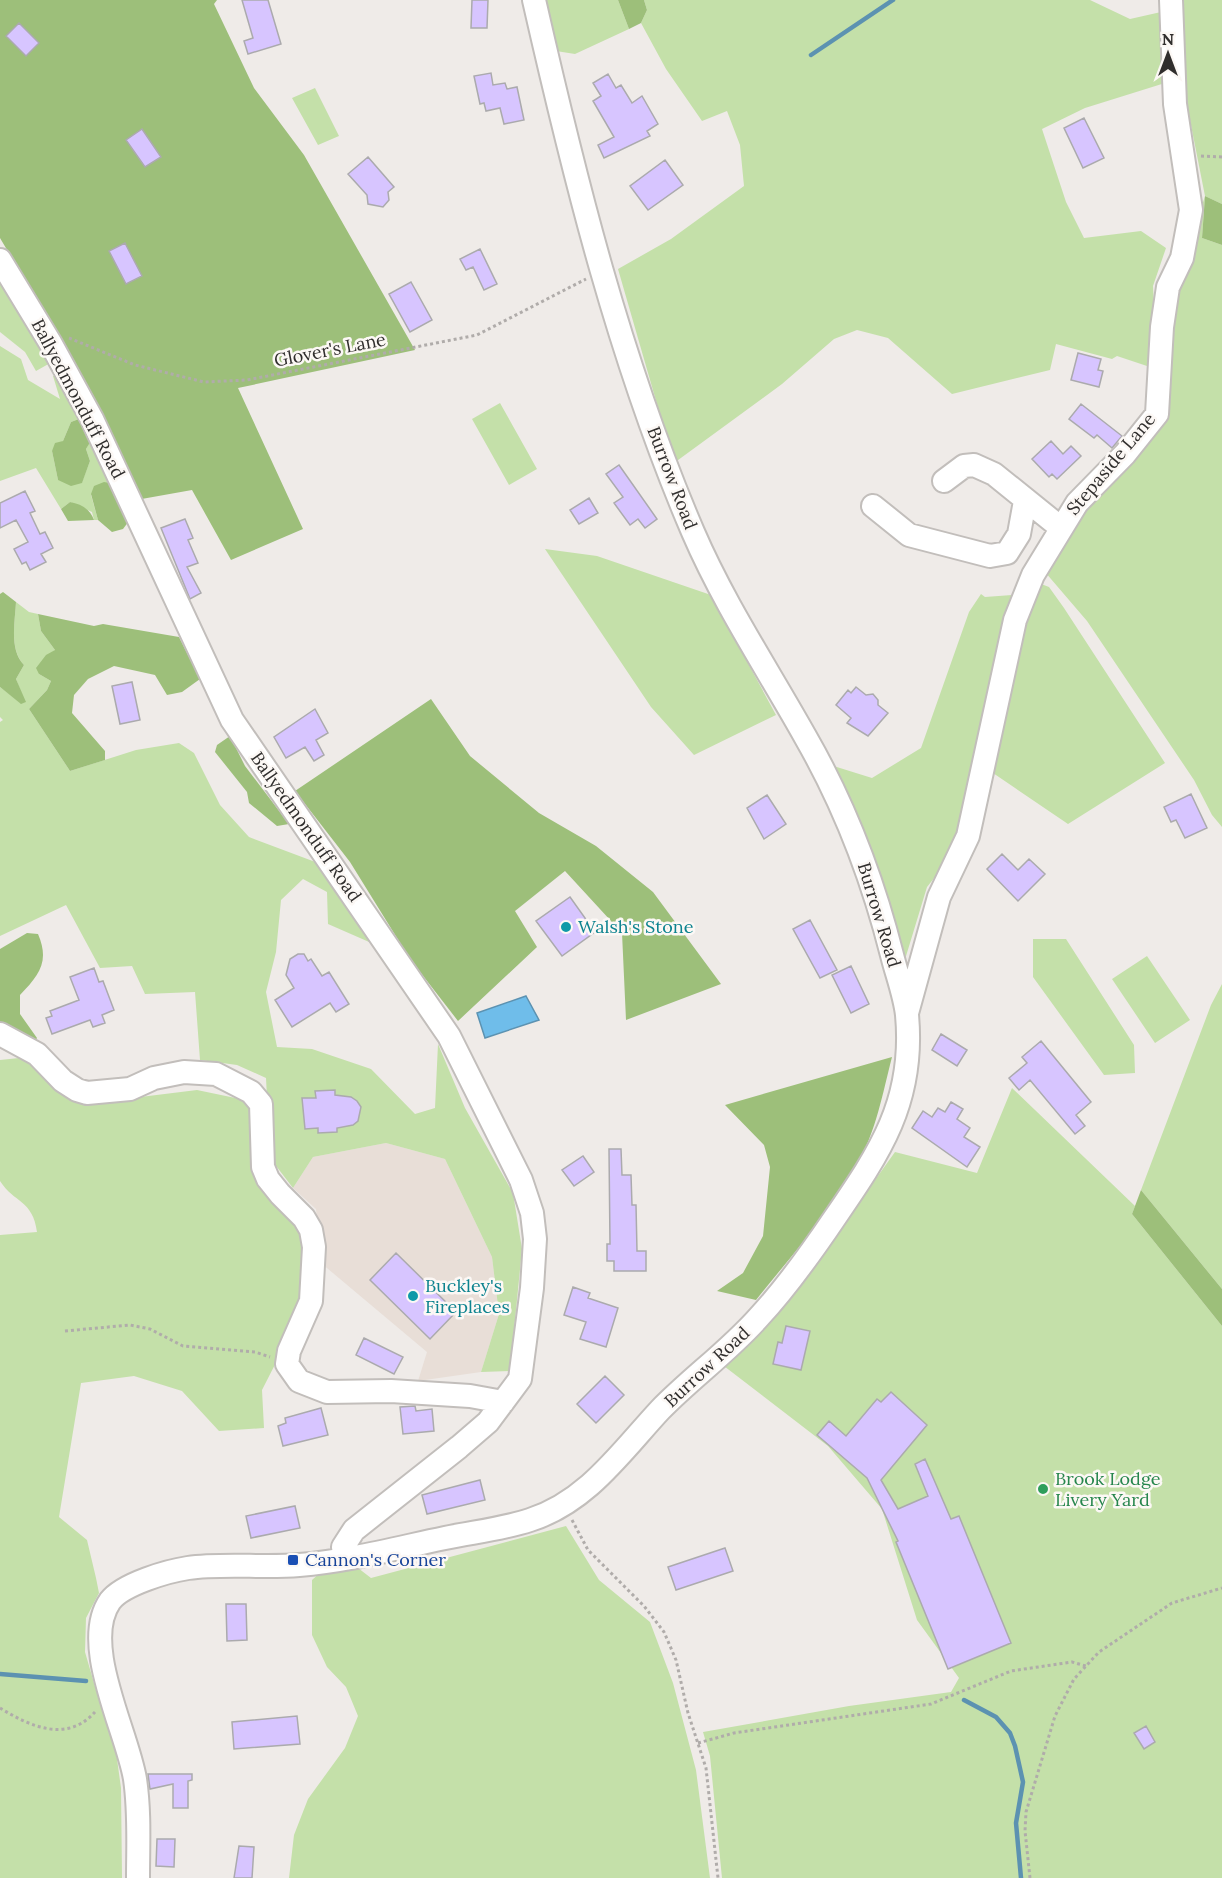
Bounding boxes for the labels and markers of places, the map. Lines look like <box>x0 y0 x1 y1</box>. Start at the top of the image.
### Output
place label: Walsh's Stone <box>578 915 694 938</box>
marker: Walsh's Stone <box>559 920 573 934</box>
place label: Buckley's Fireplaces <box>425 1274 510 1318</box>
marker: Buckley's Fireplaces <box>406 1289 420 1303</box>
place label: Brook Lodge Livery Yard <box>1055 1467 1161 1511</box>
marker: Brook Lodge Livery Yard <box>1036 1482 1050 1496</box>
place label: Cannon's Corner <box>305 1548 446 1571</box>
marker: Cannon's Corner <box>286 1553 300 1567</box>

